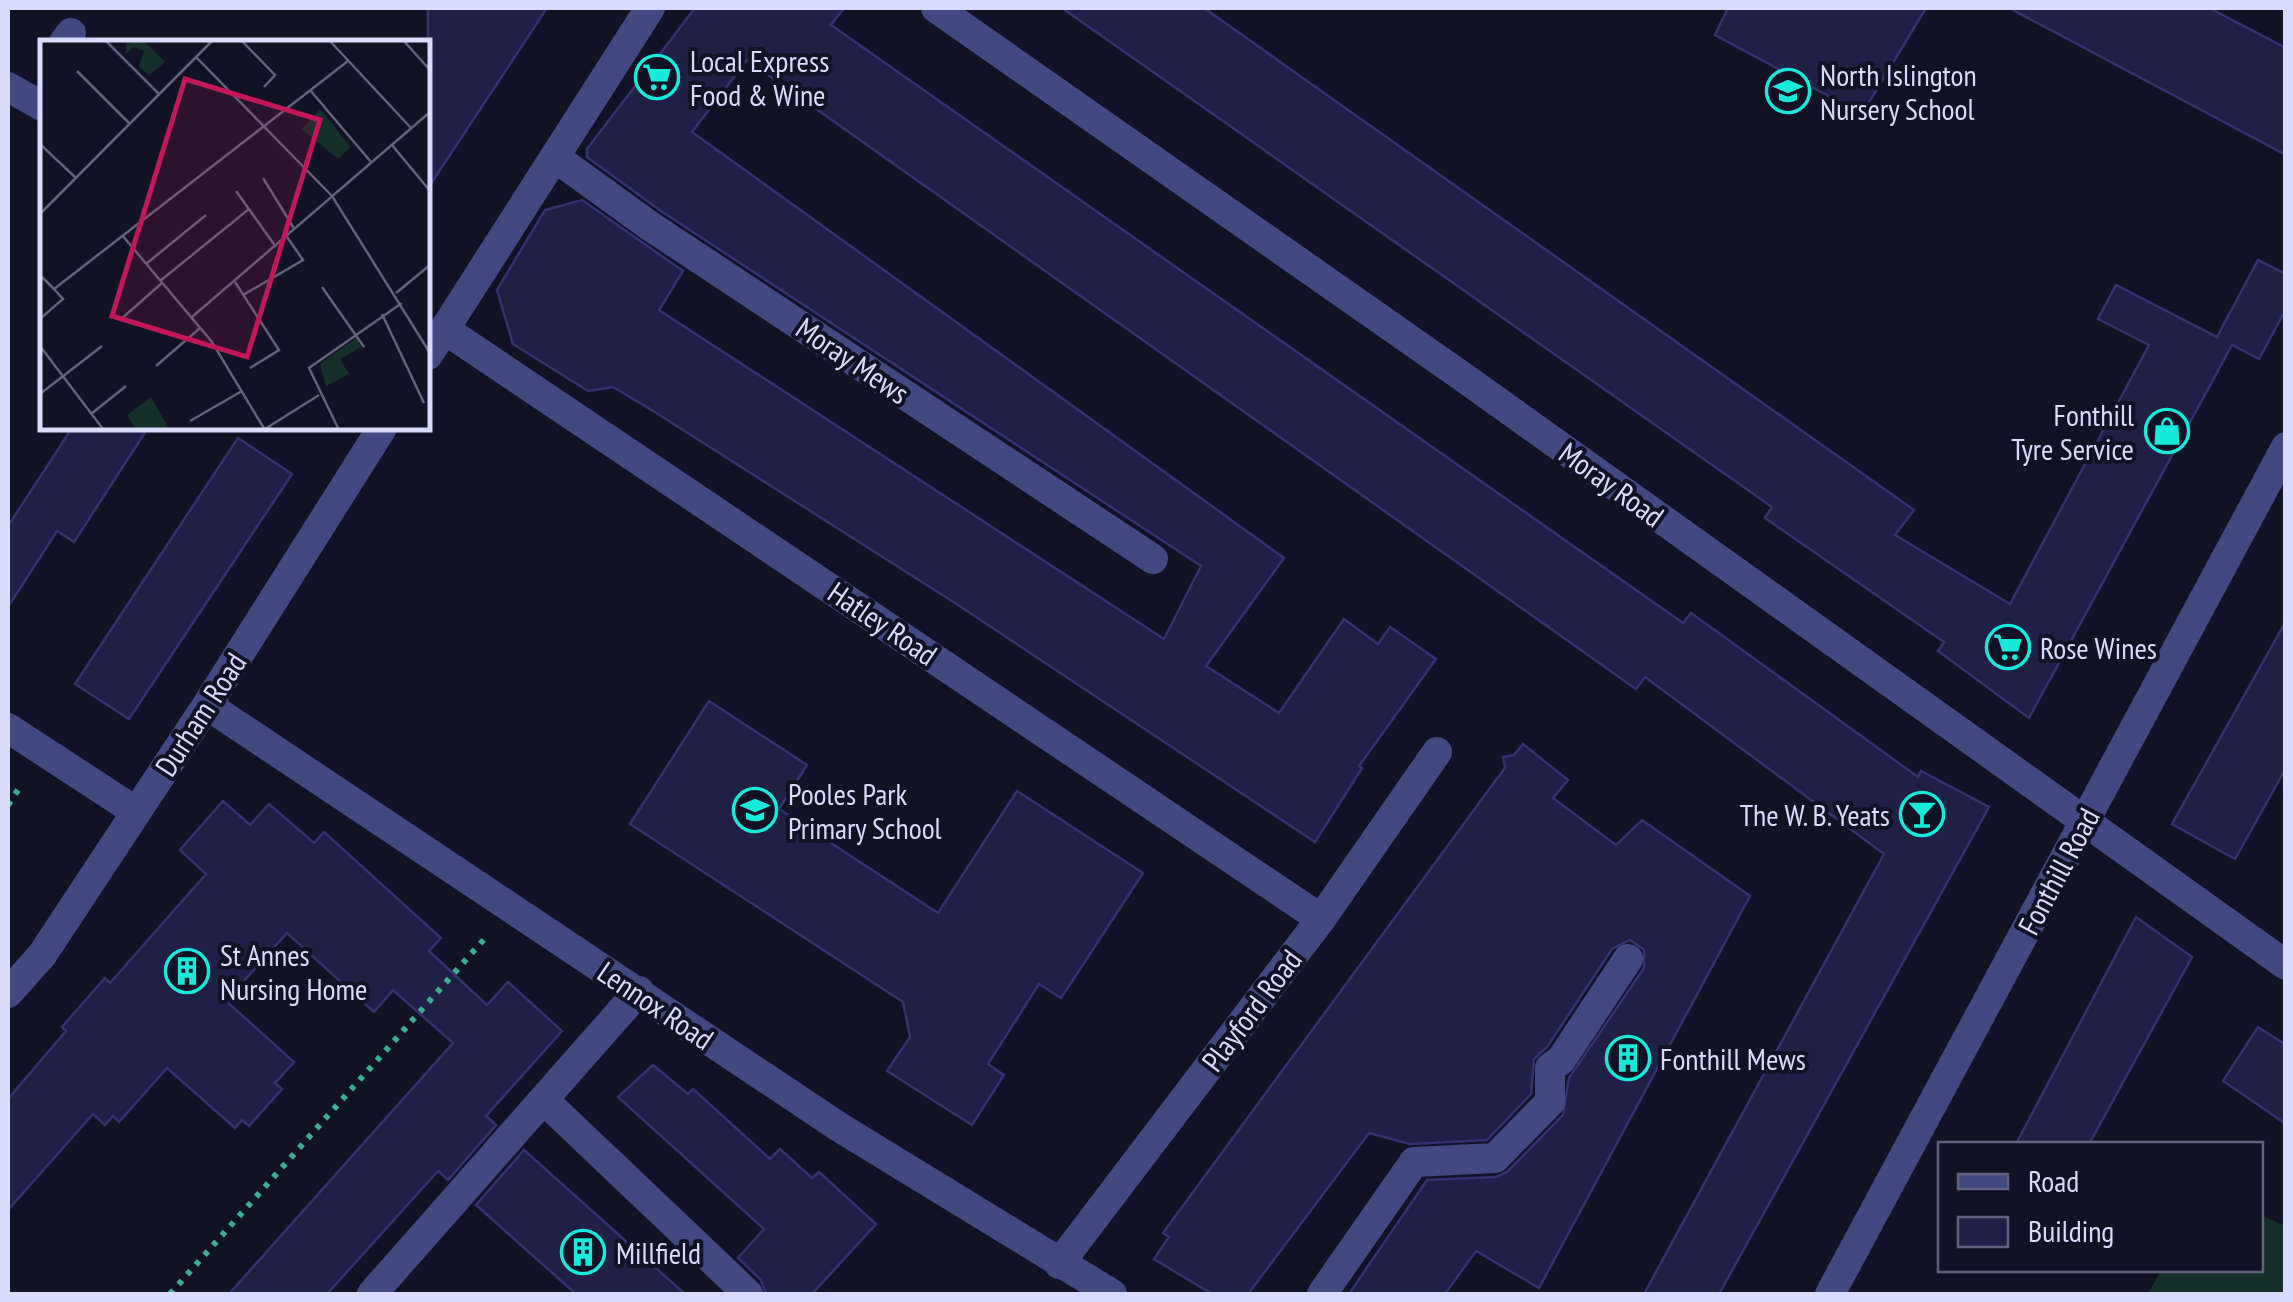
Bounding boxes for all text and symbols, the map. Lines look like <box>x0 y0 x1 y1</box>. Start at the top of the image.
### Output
inset map <box>40 40 430 430</box>
place label: Local Express Food & Wine <box>690 41 829 114</box>
supermarket icon: Local Express Food & Wine <box>634 54 680 100</box>
place label: North Islington Nursery School <box>1820 55 1977 128</box>
school or university icon: North Islington Nursery School <box>1765 68 1811 114</box>
street label: Moray Mews <box>789 308 917 412</box>
place label: Fonthill Tyre Service <box>2011 395 2134 468</box>
shop icon: Fonthill Tyre Service <box>2144 408 2190 454</box>
street label: Moray Road <box>1552 433 1672 535</box>
street label: Hatley Road <box>821 572 945 674</box>
supermarket icon: Rose Wines <box>1985 624 2031 670</box>
place label: Rose Wines <box>2040 628 2157 667</box>
street label: Durham Road <box>146 645 254 783</box>
place label: Pooles Park Primary School <box>788 774 942 847</box>
school or university icon: Pooles Park Primary School <box>732 787 778 833</box>
bar icon: The W. B. Yeats <box>1899 791 1945 837</box>
place label: The W. B. Yeats <box>1740 795 1890 834</box>
street label: Fonthill Road <box>2008 801 2108 941</box>
place label: St Annes Nursing Home <box>220 935 367 1008</box>
street label: Playford Road <box>1192 941 1310 1079</box>
building icon: St Annes Nursing Home <box>164 948 210 994</box>
street label: Lennox Road <box>591 952 721 1058</box>
building icon: Fonthill Mews <box>1605 1035 1651 1081</box>
place label: Fonthill Mews <box>1660 1039 1806 1078</box>
legend <box>1938 1142 2263 1272</box>
text: Road <box>2028 1161 2079 1200</box>
text: Building <box>2028 1211 2114 1250</box>
building icon: Millfield <box>560 1229 606 1275</box>
place label: Millfield <box>616 1233 701 1272</box>

